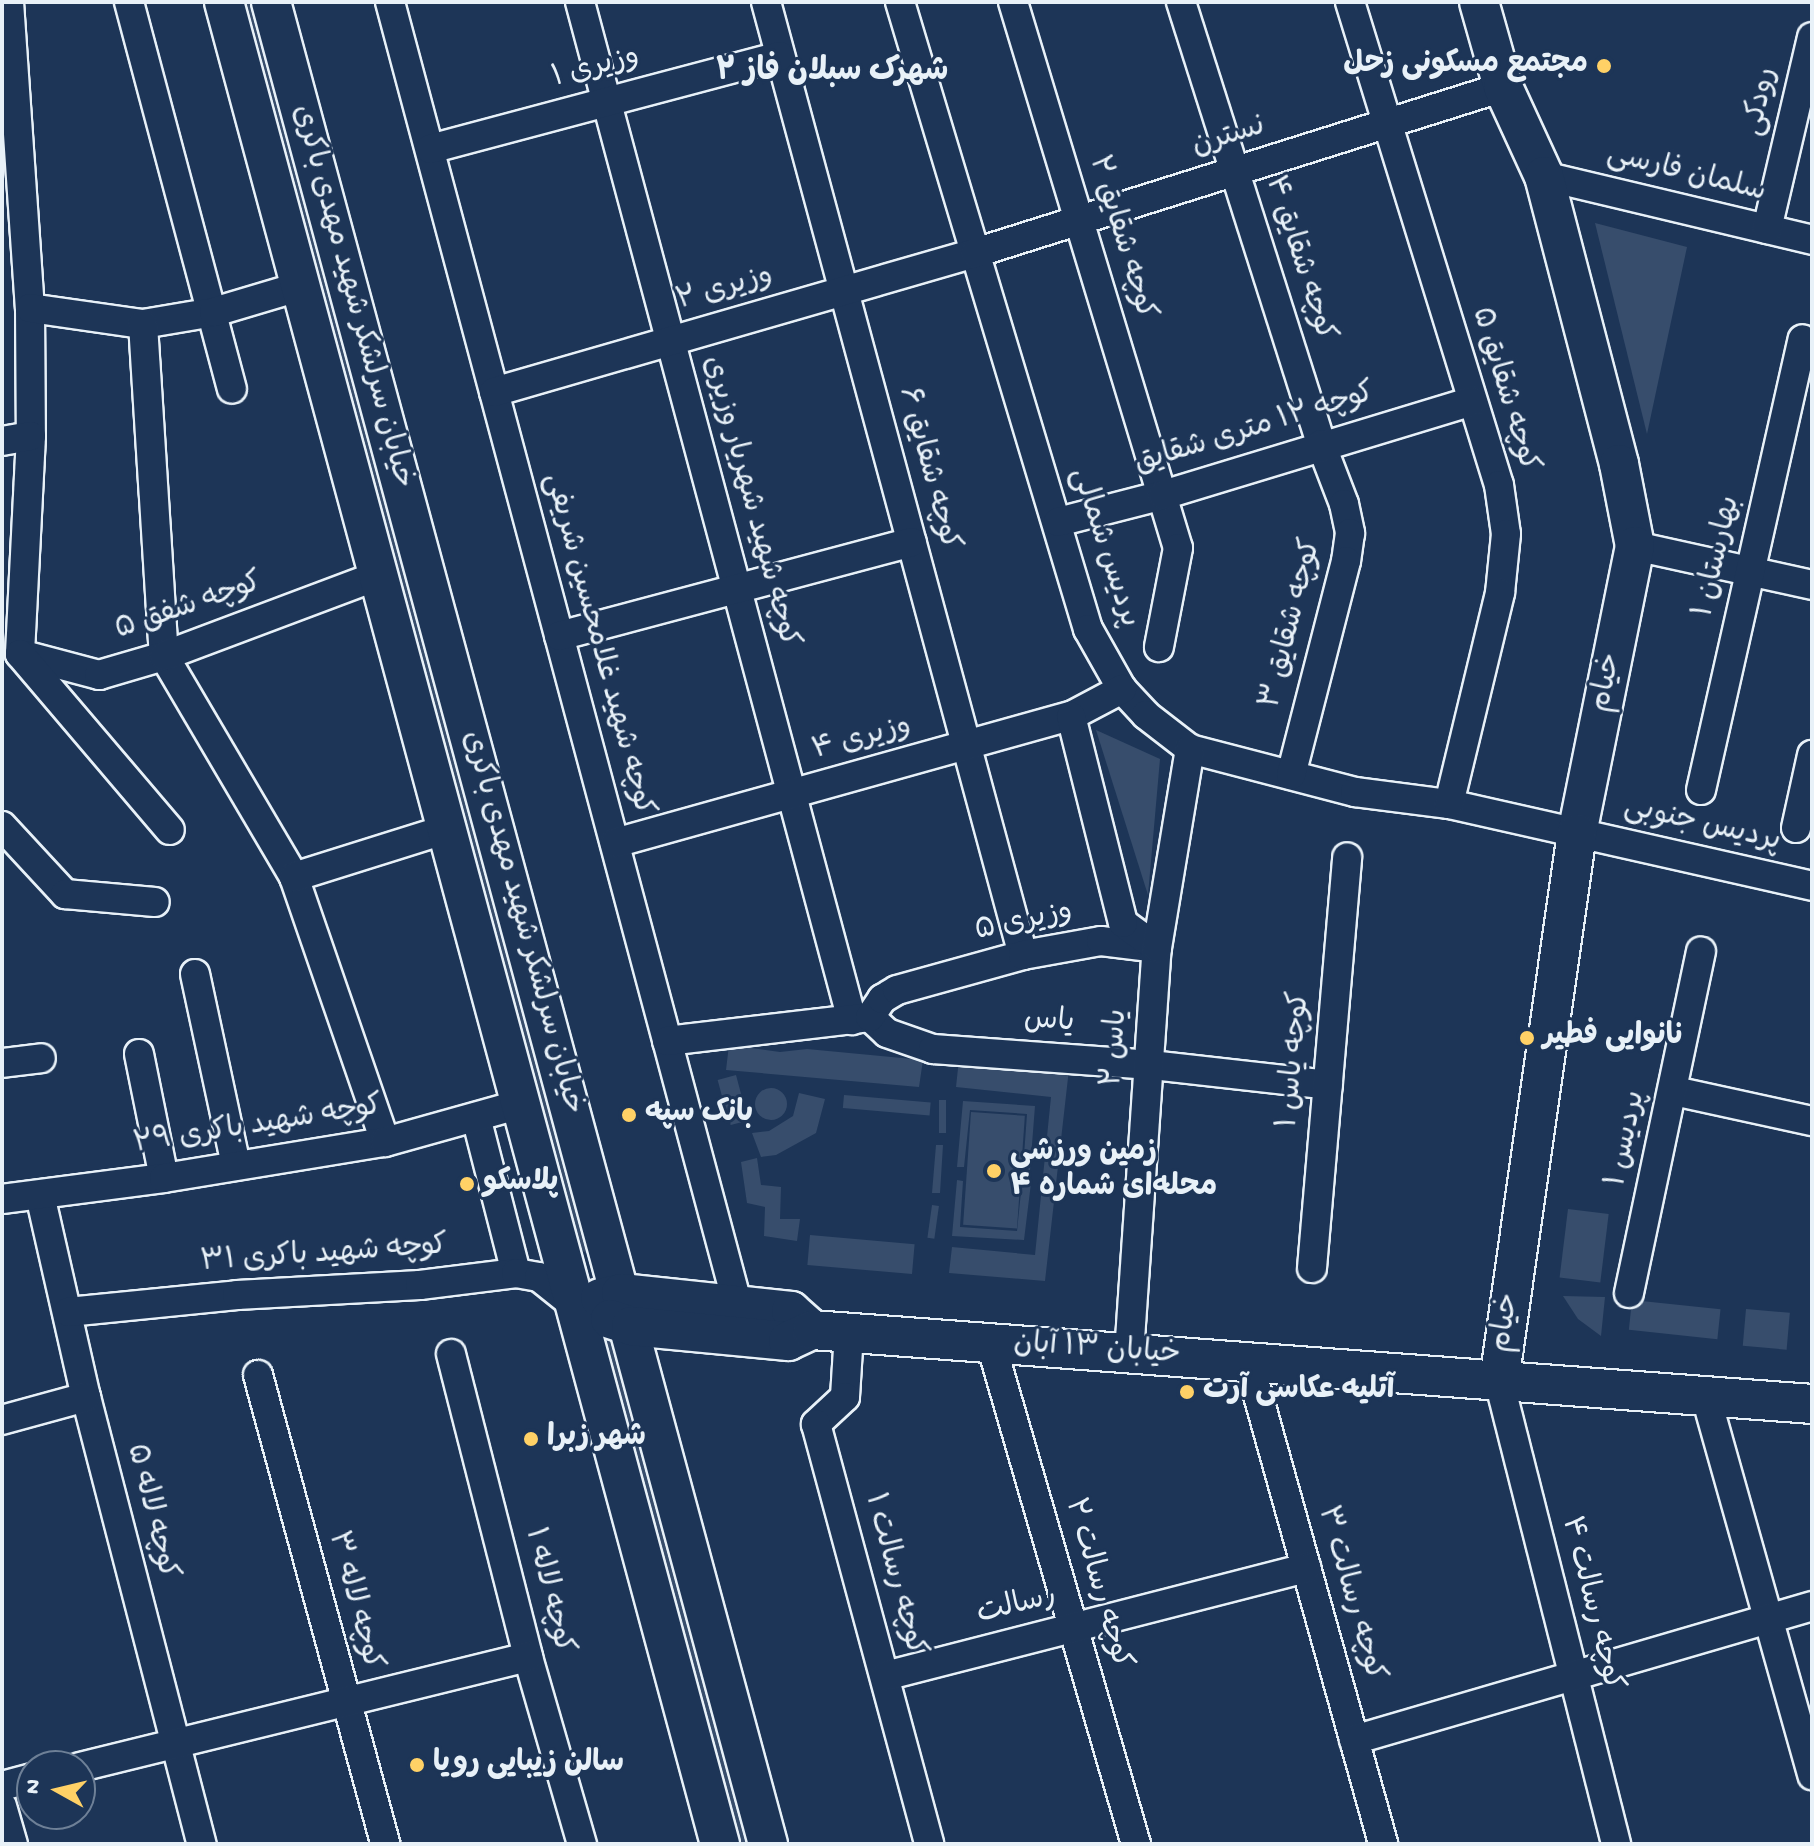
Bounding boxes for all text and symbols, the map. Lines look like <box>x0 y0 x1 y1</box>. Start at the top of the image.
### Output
street label: وزیری ۱ <box>548 40 644 98</box>
place label: مجتمع مسکونی زحل <box>1343 48 1588 84</box>
district label: شهرک سبلان فاز ۲ <box>715 54 949 92</box>
marker: مجتمع مسکونی زحل <box>1595 57 1613 75</box>
street label: رودکی <box>1737 64 1787 140</box>
street label: خیابان سرلشکر شهید مهدی باکری <box>282 101 420 493</box>
street label: نسترن <box>1188 110 1270 166</box>
street label: سلمان فارسی <box>1603 138 1769 212</box>
street label: کوچه شقایق ۲ <box>1078 152 1162 324</box>
street label: کوچه شقایق ۴ <box>1254 172 1342 346</box>
street label: وزیری ۲ <box>673 259 777 321</box>
street label: کوچه شقایق ۵ <box>1461 303 1545 477</box>
street label: کوچه شهید شهریار وزیری <box>693 352 805 652</box>
street label: کوچه ۱۲ متری شقایق <box>1131 376 1379 484</box>
street label: کوچه شقایق ۶ <box>888 383 966 555</box>
street label: پردیس شمالی <box>1060 464 1146 632</box>
street label: کوچه شهید غلامحسین شریفی <box>534 470 660 820</box>
street label: بهارستان ۱ <box>1688 493 1750 621</box>
street label: کوچه شقایق ۳ <box>1255 535 1331 713</box>
street label: کوچه شفق ۵ <box>111 566 267 650</box>
street label: خیام <box>1585 650 1631 716</box>
street label: وزیری ۴ <box>809 710 915 770</box>
street label: خیابان سرلشکر شهید مهدی باکری <box>452 727 590 1119</box>
street label: پردیس جنوبی <box>1620 791 1784 861</box>
street label: وزیری ۵ <box>972 895 1076 951</box>
street label: کوچه یاس ۱ <box>1272 990 1320 1130</box>
street label: یاس <box>1022 1003 1076 1043</box>
street label: یاس ۲ <box>1096 1008 1138 1088</box>
place label: نانوایی فطیر <box>1543 1020 1685 1056</box>
marker: نانوایی فطیر <box>1518 1029 1536 1047</box>
street label: پردیس ۱ <box>1600 1088 1656 1190</box>
street label: کوچه شهید باکری ۲۹ <box>131 1090 385 1164</box>
place label: بانک سپه <box>645 1097 753 1133</box>
marker: بانک سپه <box>620 1106 638 1124</box>
place label: زمین ورزشی محله‌ای شماره ۴ <box>1010 1136 1217 1206</box>
marker: زمین ورزشی محله‌ای شماره ۴ <box>985 1162 1003 1180</box>
place label: پلاسکو <box>483 1166 558 1202</box>
marker: پلاسکو <box>458 1175 476 1193</box>
street label: کوچه شهید باکری ۳۱ <box>199 1229 449 1283</box>
street label: خیام <box>1485 1291 1529 1355</box>
street label: خیابان ۱۳ آبان <box>1012 1327 1182 1375</box>
place label: آتلیه عکاسی آرت <box>1203 1374 1395 1410</box>
marker: آتلیه عکاسی آرت <box>1178 1383 1196 1401</box>
place label: شهر زبرا <box>547 1421 646 1457</box>
marker: شهر زبرا <box>522 1430 540 1448</box>
street label: کوچه لاله ۵ <box>116 1441 184 1583</box>
street label: کوچه رسالت ۱ <box>854 1490 932 1660</box>
street label: کوچه رسالت ۲ <box>1054 1494 1138 1674</box>
street label: کوچه رسالت ۳ <box>1307 1502 1391 1686</box>
street label: کوچه رسالت ۴ <box>1551 1513 1629 1695</box>
street label: کوچه لاله ۱ <box>514 1524 580 1658</box>
street label: کوچه لاله ۳ <box>317 1528 389 1674</box>
street label: رسالت <box>974 1580 1060 1634</box>
place label: سالن زیبایی رویا <box>433 1747 624 1783</box>
north arrow <box>16 1750 96 1830</box>
marker: سالن زیبایی رویا <box>408 1756 426 1774</box>
text: N <box>20 1778 48 1796</box>

